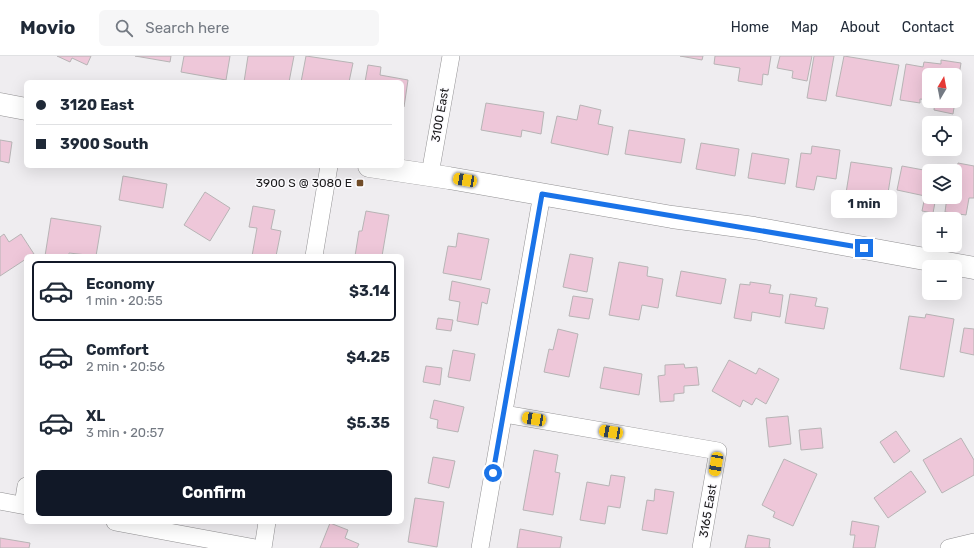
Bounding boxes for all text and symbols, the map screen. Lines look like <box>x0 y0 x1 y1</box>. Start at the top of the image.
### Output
search box <box>99 10 379 46</box>
text: Movio <box>20 16 75 39</box>
icon: search <box>113 17 135 39</box>
text: Search here <box>145 19 229 37</box>
text: Home <box>731 19 769 36</box>
text: Map <box>791 19 818 36</box>
text: About <box>840 19 880 36</box>
text: Contact <box>902 19 954 36</box>
north arrow <box>922 68 962 108</box>
map controls <box>922 68 962 300</box>
street label: 3100 East <box>428 86 452 143</box>
text: 3120 East <box>60 96 134 114</box>
button: locate <box>922 116 962 156</box>
text: 3900 South <box>60 135 149 153</box>
button: layers <box>922 164 962 204</box>
car <box>452 172 478 188</box>
place label: 3900 S @ 3080 E <box>256 176 352 190</box>
marker: 3900 S @ 3080 E <box>355 178 365 188</box>
callout: 1 min <box>831 190 897 218</box>
text: 1 min <box>847 196 881 211</box>
button: + <box>922 212 962 252</box>
route end <box>855 239 873 257</box>
button: − <box>922 260 962 300</box>
icon: car <box>38 273 74 309</box>
text: Economy <box>86 275 155 293</box>
text: $3.14 <box>349 282 390 300</box>
text: 1 min · 20:55 <box>86 293 163 308</box>
icon: car <box>38 339 74 375</box>
text: Comfort <box>86 341 149 359</box>
text: $4.25 <box>346 348 390 366</box>
text: 2 min · 20:56 <box>86 359 165 374</box>
icon: car <box>38 405 74 441</box>
text: XL <box>86 407 105 425</box>
car <box>521 411 547 427</box>
text: $5.35 <box>347 414 390 432</box>
car <box>598 424 624 440</box>
text: 3 min · 20:57 <box>86 425 164 440</box>
car <box>708 451 724 477</box>
route start <box>484 464 502 482</box>
button: Confirm <box>36 470 392 516</box>
street label: 3165 East <box>696 483 720 539</box>

